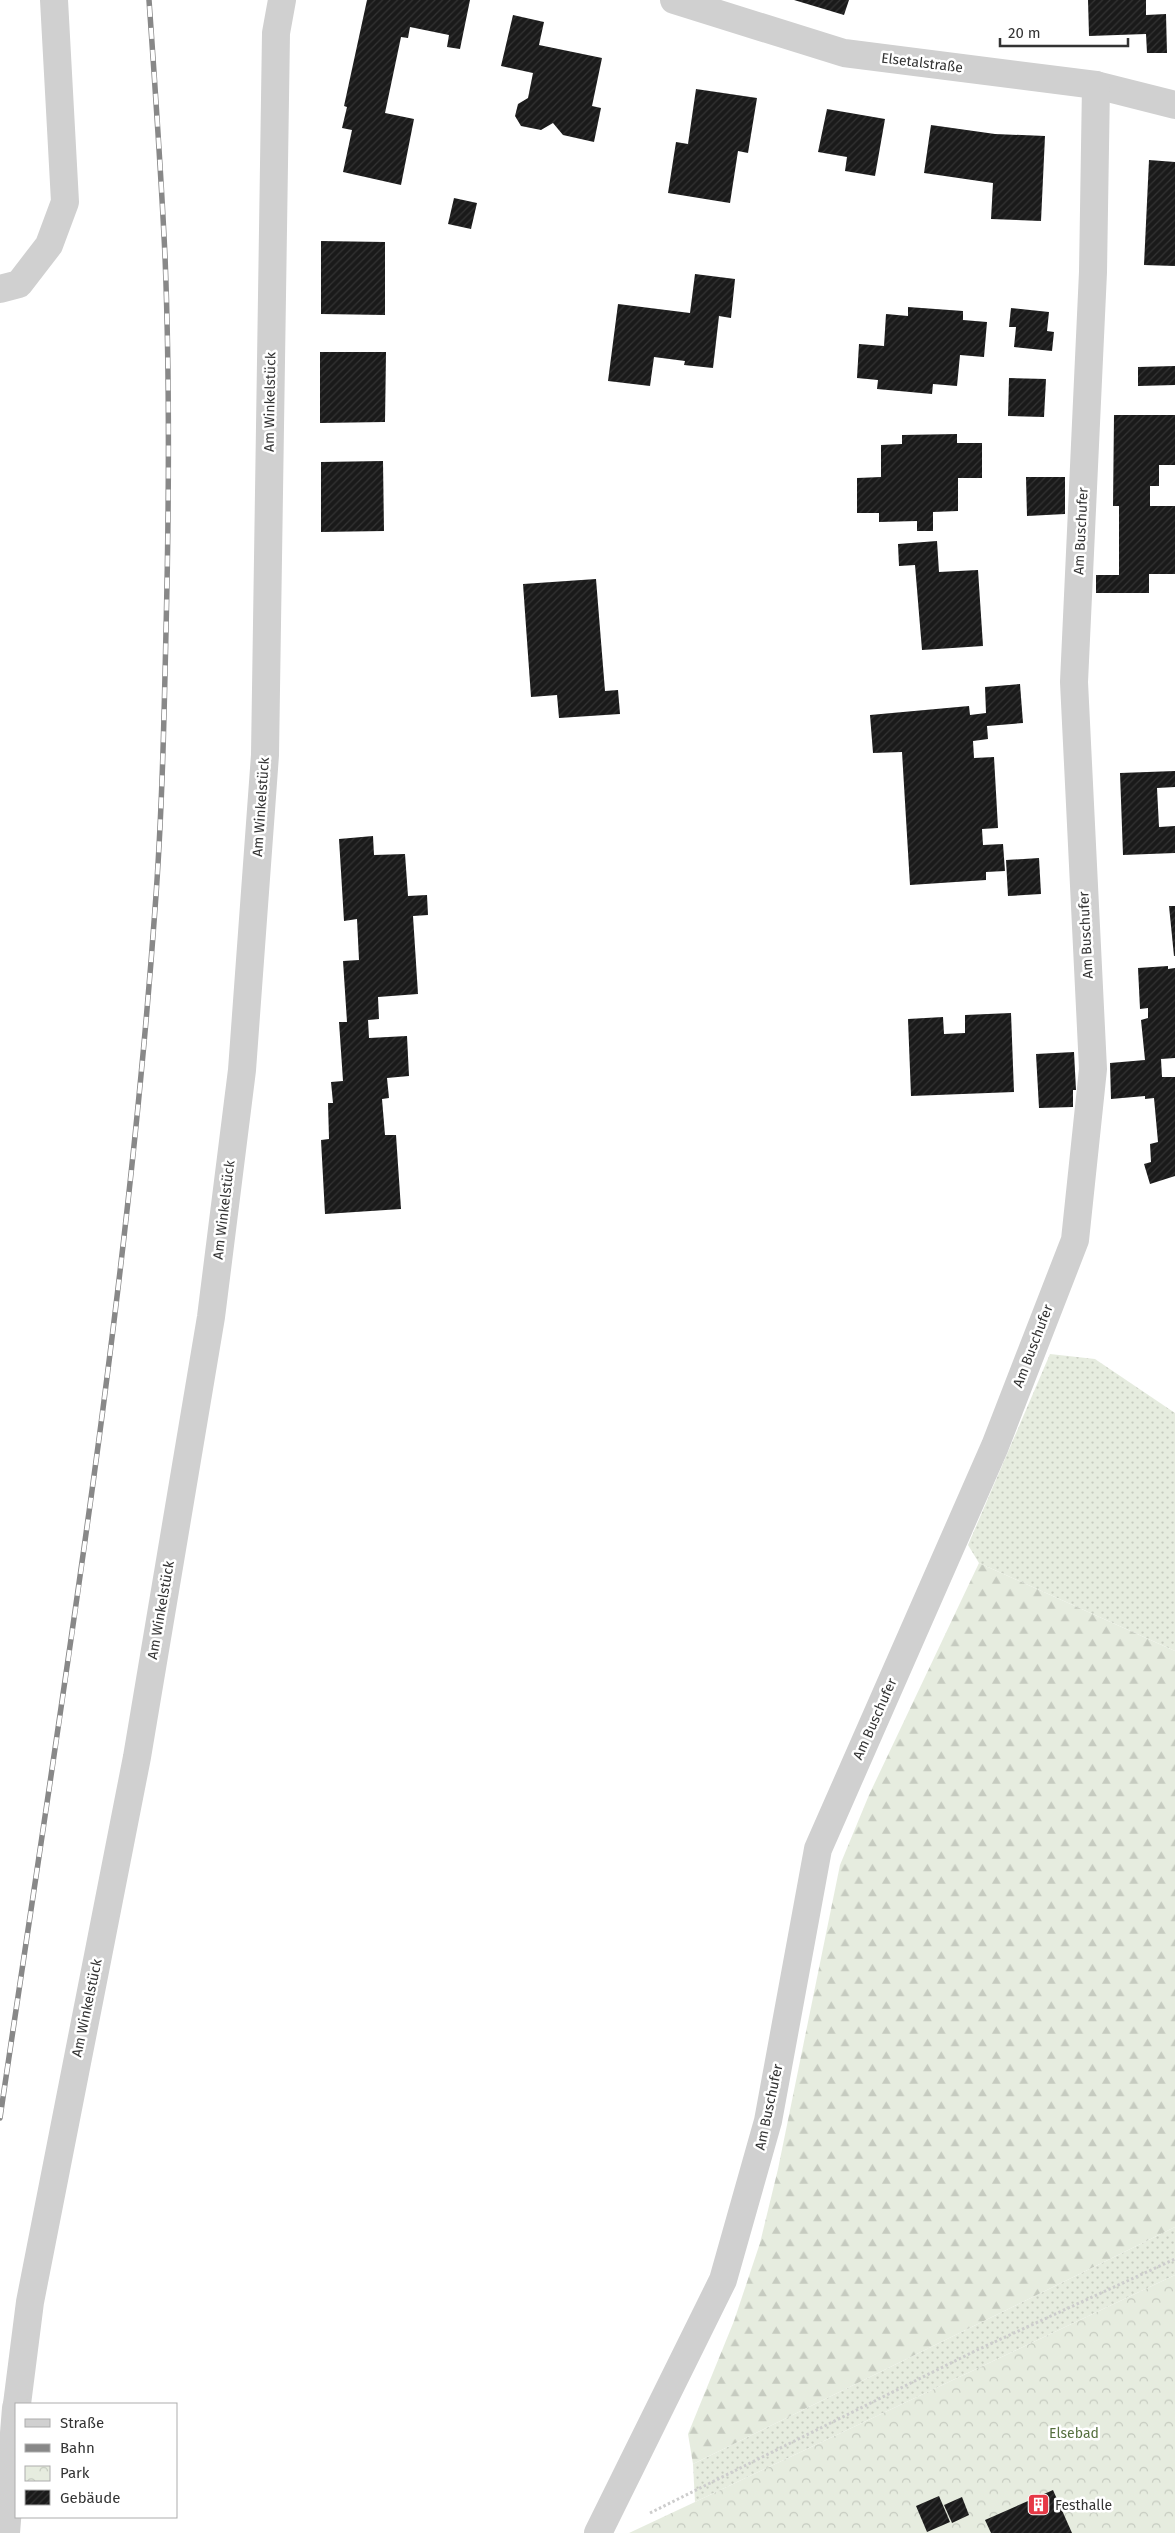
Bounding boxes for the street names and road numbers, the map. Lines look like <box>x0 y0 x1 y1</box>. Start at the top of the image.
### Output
street label: Elsetalstraße <box>880 50 964 76</box>
street label: Am Winkelstück <box>261 351 279 452</box>
street label: Am Buschufer <box>1070 486 1092 575</box>
street label: Am Winkelstück <box>249 756 273 857</box>
street label: Am Buschufer <box>1075 890 1097 979</box>
street label: Am Winkelstück <box>209 1159 239 1261</box>
street label: Am Buschufer <box>1009 1302 1057 1390</box>
street label: Am Winkelstück <box>144 1559 178 1661</box>
street label: Am Buschufer <box>849 1675 901 1762</box>
street label: Am Winkelstück <box>68 1957 106 2059</box>
street label: Am Buschufer <box>752 2062 787 2152</box>

